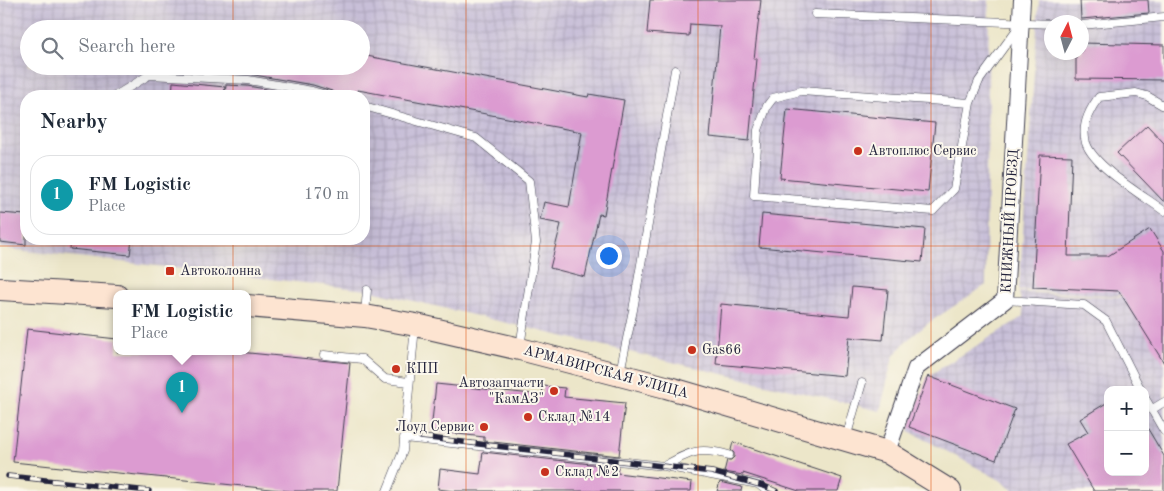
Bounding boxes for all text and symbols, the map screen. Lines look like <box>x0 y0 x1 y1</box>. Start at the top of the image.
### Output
north arrow <box>1044 15 1089 60</box>
search box <box>20 20 370 75</box>
icon: search <box>38 34 66 62</box>
text: Search here <box>78 38 175 57</box>
text: Nearby <box>40 112 108 133</box>
place label: Автоплюс Сервис <box>868 144 976 158</box>
marker: Автоплюс Сервис <box>852 145 864 157</box>
street label: КНИЖНЫЙ ПРОЕЗД <box>995 148 1021 294</box>
text: FM Logistic <box>88 176 191 195</box>
text: 1 <box>52 187 62 203</box>
text: 170 m <box>304 187 349 203</box>
text: Place <box>88 199 125 215</box>
your location <box>596 243 622 269</box>
place label: Автоколонна <box>180 264 261 278</box>
marker: Автоколонна <box>164 265 176 277</box>
popup <box>113 290 251 355</box>
text: FM Logistic <box>130 303 234 322</box>
text: Place <box>130 326 168 342</box>
street label: АРМАВИРСКАЯ УЛИЦА <box>522 343 690 401</box>
place label: Gas66 <box>702 343 741 357</box>
marker: Gas66 <box>686 344 698 356</box>
place label: КПП <box>406 362 438 376</box>
marker: КПП <box>390 363 402 375</box>
pin: 1 <box>166 372 198 413</box>
place label: Автозапчасти "КамАЗ" <box>458 376 544 406</box>
marker: Автозапчасти "КамАЗ" <box>548 385 560 397</box>
map controls <box>1104 386 1149 476</box>
button: + <box>1104 386 1149 431</box>
place label: Склад №14 <box>538 410 610 424</box>
marker: Склад №14 <box>522 411 534 423</box>
place label: Лоуд Сервис <box>395 420 474 434</box>
marker: Лоуд Сервис <box>478 421 490 433</box>
button: − <box>1104 431 1149 476</box>
place label: Склад №2 <box>555 465 619 479</box>
marker: Склад №2 <box>539 466 551 478</box>

